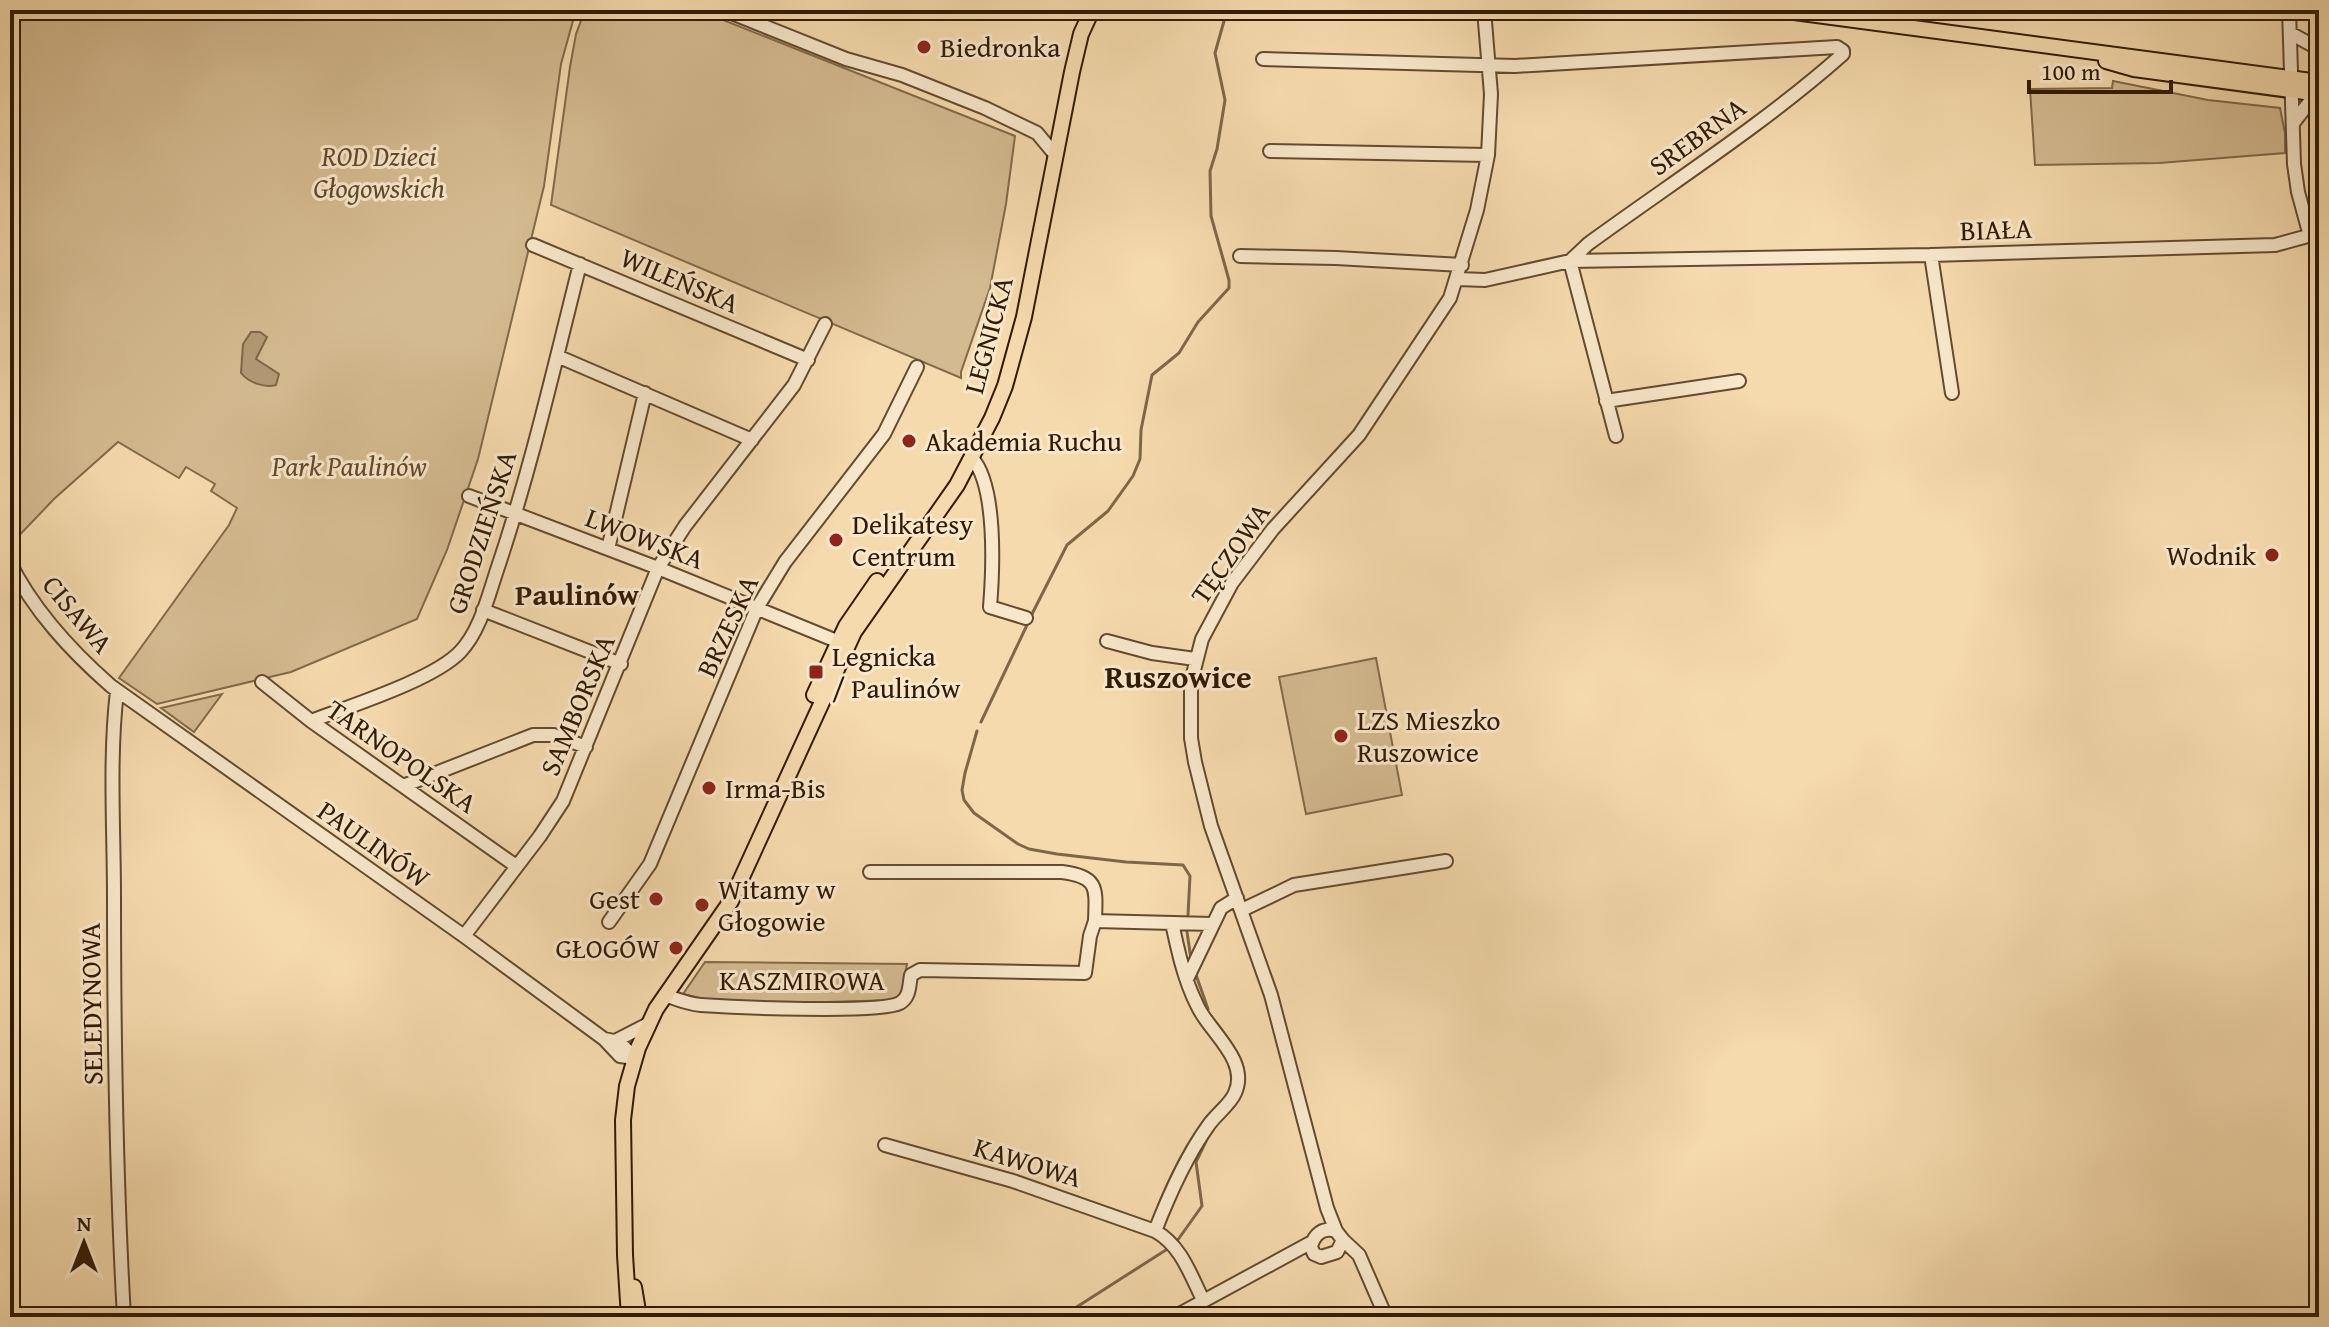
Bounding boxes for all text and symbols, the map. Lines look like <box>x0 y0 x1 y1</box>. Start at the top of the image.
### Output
place label: Biedronka <box>940 26 1061 67</box>
marker: Biedronka <box>915 38 933 56</box>
scale bar <box>2029 44 2171 94</box>
text: 100 m <box>2041 54 2101 89</box>
street label: SREBRNA <box>1640 86 1754 185</box>
park label: ROD Dzieci Głogowskich <box>313 135 445 208</box>
street label: BIAŁA <box>1959 207 2033 250</box>
street label: WILEŃSKA <box>614 236 746 323</box>
street label: LEGNICKA <box>952 272 1023 398</box>
place label: Akademia Ruchu <box>925 420 1122 461</box>
marker: Akademia Ruchu <box>900 432 918 450</box>
park label: Park Paulinów <box>271 445 426 486</box>
street label: GRODZIEŃSKA <box>435 445 526 619</box>
street label: TĘCZOWA <box>1180 494 1280 612</box>
street label: LWOWSKA <box>580 496 710 579</box>
place label: Delikatesy Centrum <box>852 503 973 576</box>
marker: Delikatesy Centrum <box>827 531 845 549</box>
place label: Wodnik <box>2166 534 2257 575</box>
marker: Wodnik <box>2263 546 2281 564</box>
street label: CISAWA <box>33 565 123 662</box>
street label: BRZESKA <box>685 568 768 683</box>
district label: Paulinów <box>515 572 639 616</box>
street label: SAMBORSKA <box>528 628 625 782</box>
place label: Legnicka / Paulinów <box>832 635 961 708</box>
district label: Ruszowice <box>1104 653 1252 700</box>
marker: Legnicka / Paulinów <box>807 663 825 681</box>
street label: TARNOPOLSKA <box>319 688 486 823</box>
place label: LZS Mieszko Ruszowice <box>1357 699 1501 772</box>
marker: LZS Mieszko Ruszowice <box>1332 727 1350 745</box>
place label: Irma-Bis <box>725 767 826 808</box>
marker: Irma-Bis <box>700 779 718 797</box>
street label: PAULINÓW <box>310 790 439 898</box>
place label: Witamy w Głogowie <box>718 868 836 941</box>
place label: Gest <box>589 878 640 919</box>
marker: Gest <box>647 890 665 908</box>
marker: Witamy w Głogowie <box>693 896 711 914</box>
street label: SELEDYNOWA <box>69 922 112 1086</box>
place label: GŁOGÓW <box>556 927 660 968</box>
marker: GŁOGÓW <box>667 939 685 957</box>
street label: KASZMIROWA <box>719 959 885 1000</box>
street label: KAWOWA <box>969 1126 1087 1197</box>
north arrow <box>44 1203 124 1283</box>
text: N <box>77 1207 92 1239</box>

